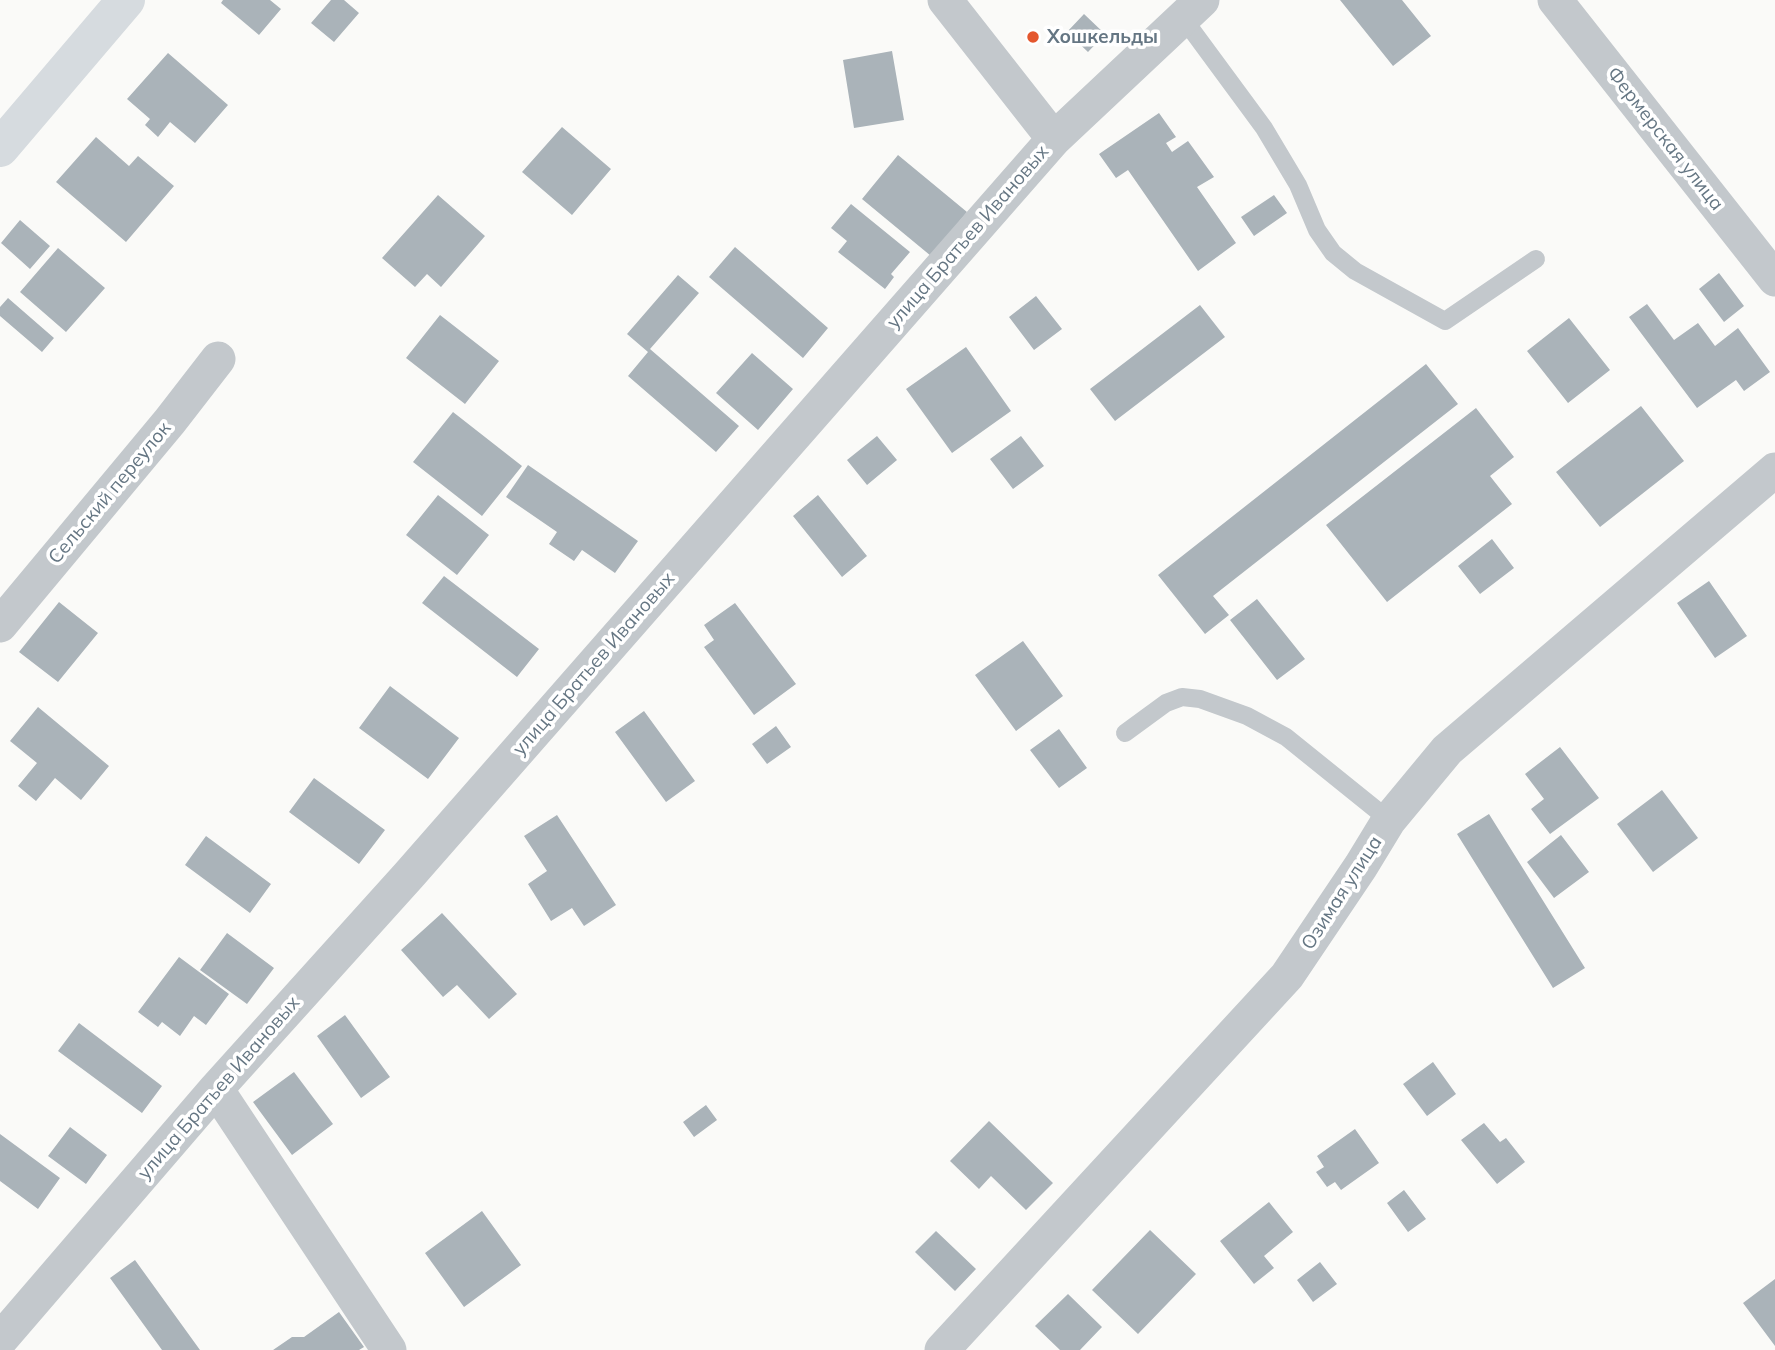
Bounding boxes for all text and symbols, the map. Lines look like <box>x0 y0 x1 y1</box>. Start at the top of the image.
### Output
place label: Хошкельды <box>1047 26 1158 48</box>
marker: Хошкельды <box>1025 29 1041 45</box>
street label: Фермерская улица <box>1602 63 1728 215</box>
street label: улица Братьев Ивановых <box>882 141 1054 333</box>
street label: Сельский переулок <box>44 417 176 569</box>
street label: улица Братьев Ивановых <box>508 568 680 760</box>
street label: Озимая улица <box>1297 832 1387 954</box>
street label: улица Братьев Ивановых <box>133 992 305 1184</box>

